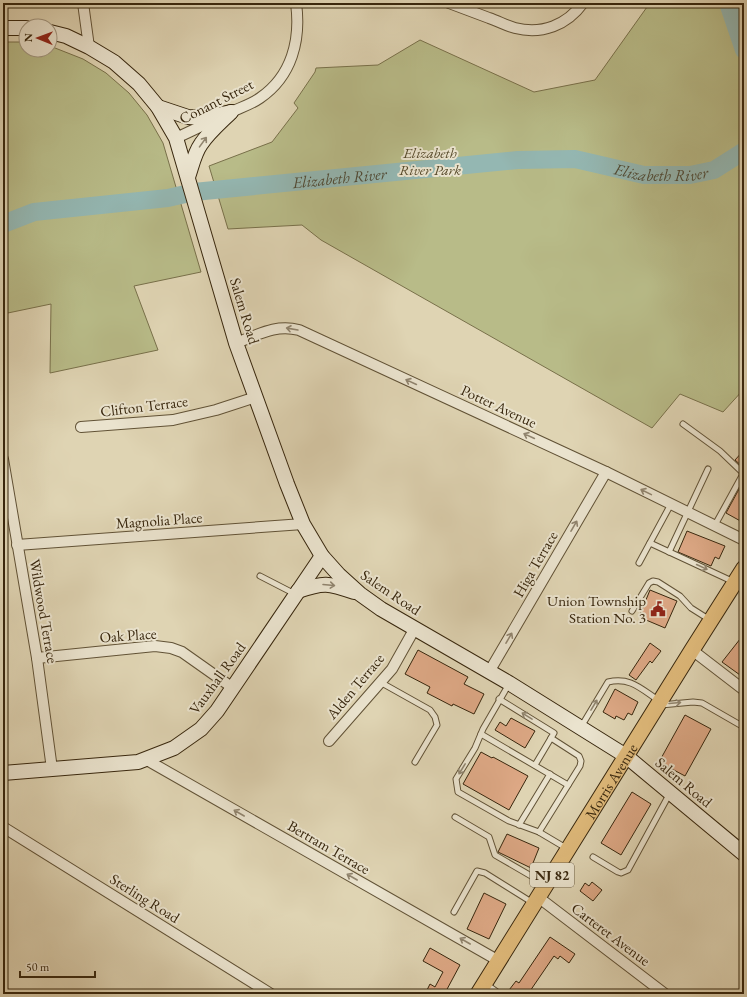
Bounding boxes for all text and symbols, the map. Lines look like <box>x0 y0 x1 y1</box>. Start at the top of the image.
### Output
north arrow <box>18 18 58 58</box>
text: N <box>21 33 35 42</box>
street label: Conant Street <box>176 74 256 128</box>
one-way arrow <box>199 136 207 147</box>
park label: Elizabeth River Park <box>399 143 461 179</box>
water label: Elizabeth River <box>611 158 711 186</box>
water label: Elizabeth River <box>291 162 388 193</box>
street label: Salem Road <box>226 275 264 347</box>
one-way arrow <box>286 324 299 332</box>
one-way arrow <box>405 378 417 385</box>
street label: Potter Avenue <box>458 380 540 432</box>
street label: Clifton Terrace <box>99 391 189 421</box>
one-way arrow <box>523 432 535 439</box>
one-way arrow <box>640 488 652 495</box>
street label: Magnolia Place <box>115 507 203 532</box>
one-way arrow <box>571 520 579 532</box>
street label: Higa Terrace <box>508 527 562 601</box>
street label: Wildwood Terrace <box>25 557 63 665</box>
one-way arrow <box>695 564 707 571</box>
street label: Salem Road <box>357 565 425 619</box>
one-way arrow <box>322 582 335 589</box>
place label: Union Township Station No. 3 <box>547 591 646 627</box>
public building icon: Union Township Station No. 3 <box>649 600 667 618</box>
street label: Oak Place <box>99 624 157 646</box>
one-way arrow <box>505 632 513 644</box>
street label: Vauxhall Road <box>185 638 250 718</box>
street label: Alden Terrace <box>321 649 388 724</box>
one-way arrow <box>590 700 598 711</box>
one-way arrow <box>668 700 681 707</box>
one-way arrow <box>522 712 533 720</box>
street label: Morris Avenue <box>580 740 641 822</box>
street label: Salem Road <box>652 753 717 812</box>
one-way arrow <box>458 763 466 775</box>
one-way arrow <box>233 809 245 816</box>
street label: Bertram Terrace <box>284 816 374 878</box>
road number: NJ 82 <box>530 863 574 887</box>
street label: Sterling Road <box>107 869 184 927</box>
one-way arrow <box>346 873 358 881</box>
street label: Carteret Avenue <box>568 898 654 970</box>
one-way arrow <box>459 937 471 945</box>
scale bar <box>20 953 95 979</box>
text: 50 m <box>26 959 50 975</box>

